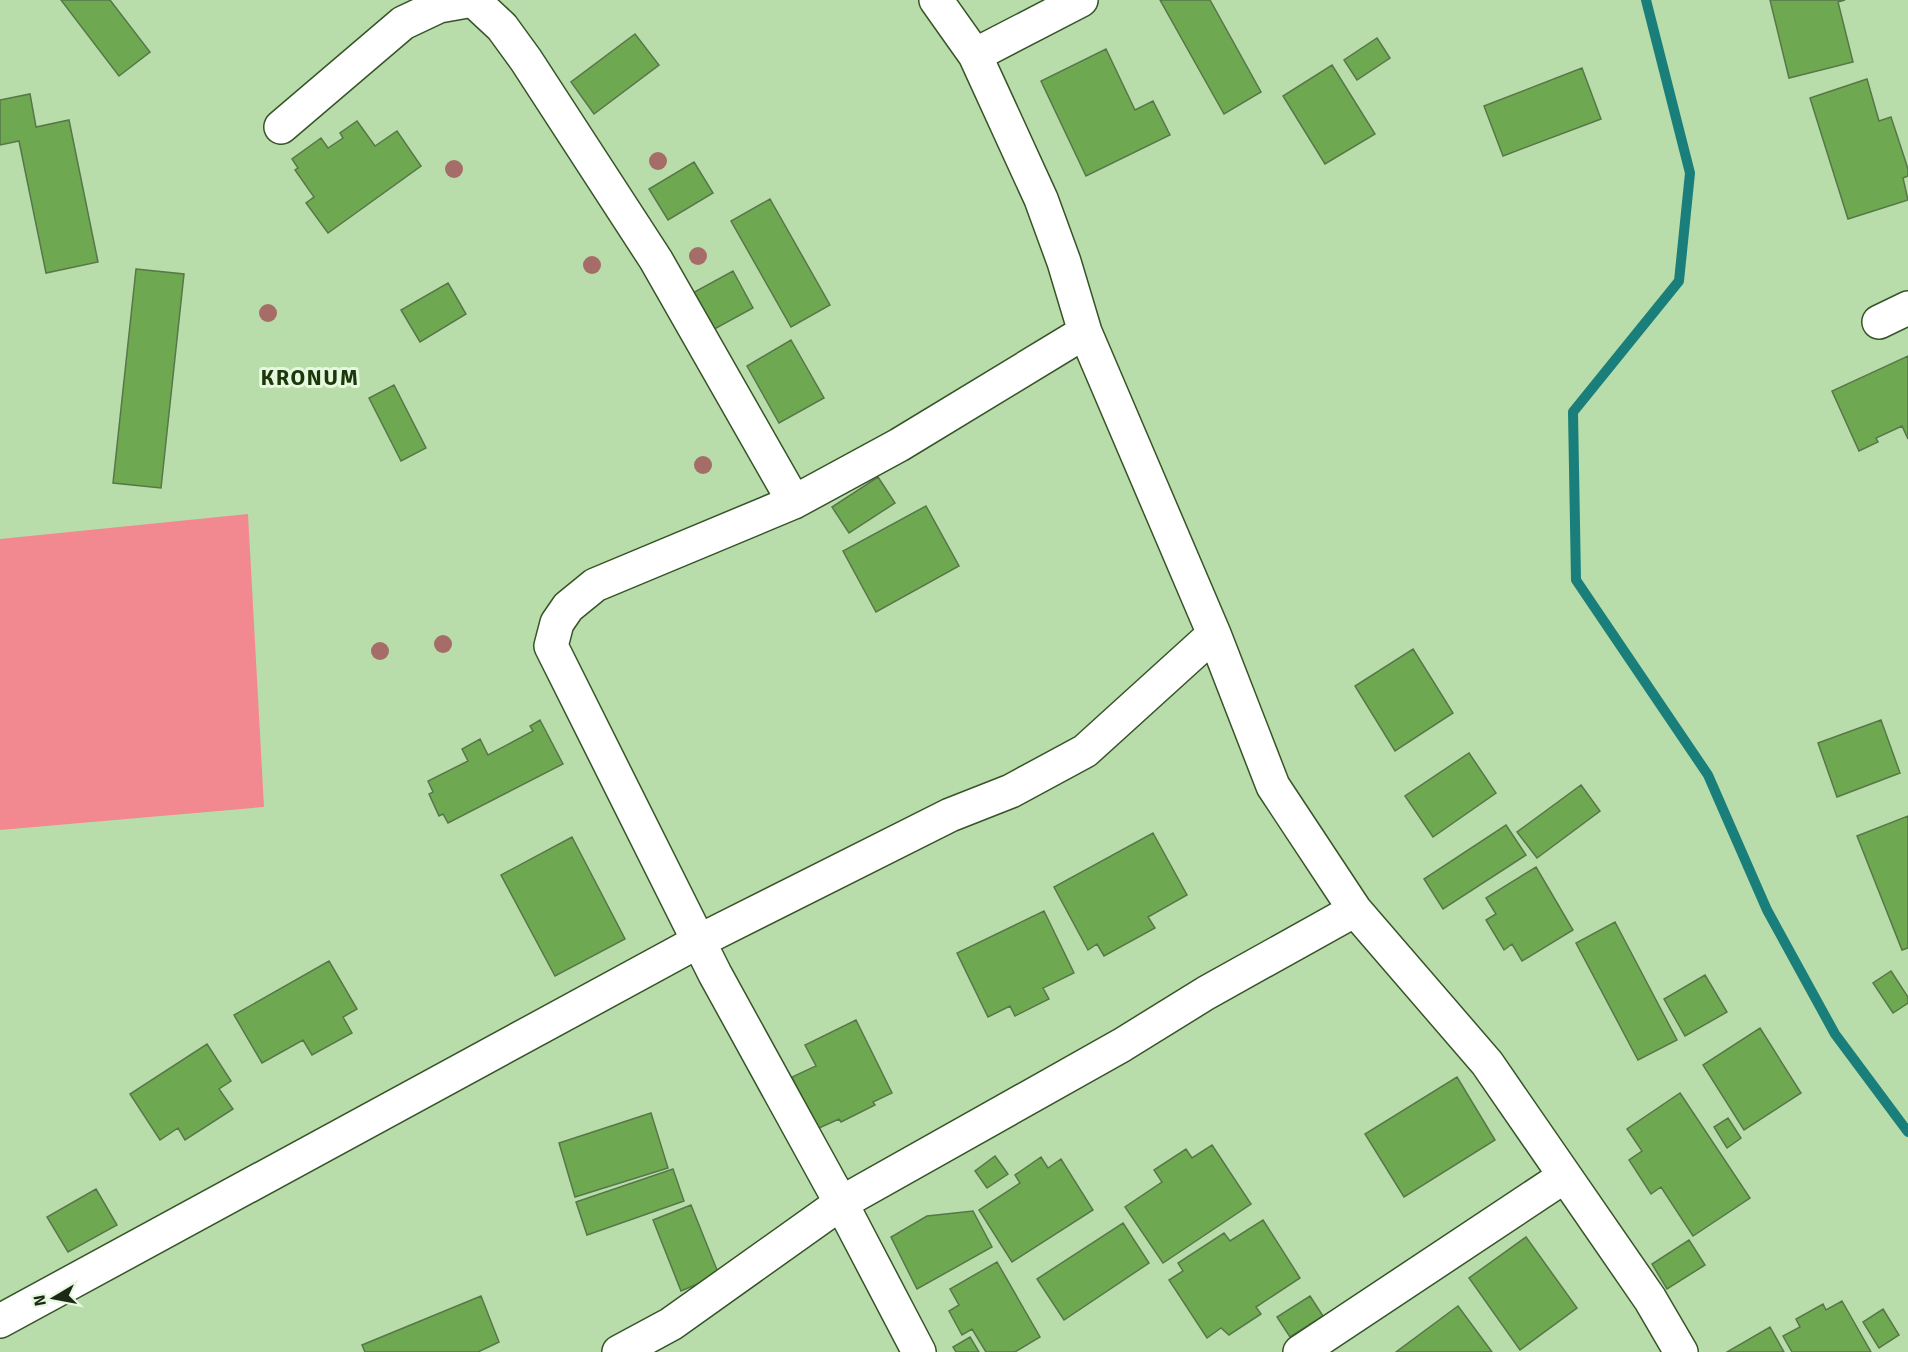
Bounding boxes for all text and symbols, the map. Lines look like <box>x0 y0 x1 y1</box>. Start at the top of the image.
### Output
district label: KRONUM <box>261 364 360 391</box>
north arrow <box>24 1268 84 1328</box>
text: N <box>29 1293 51 1308</box>

